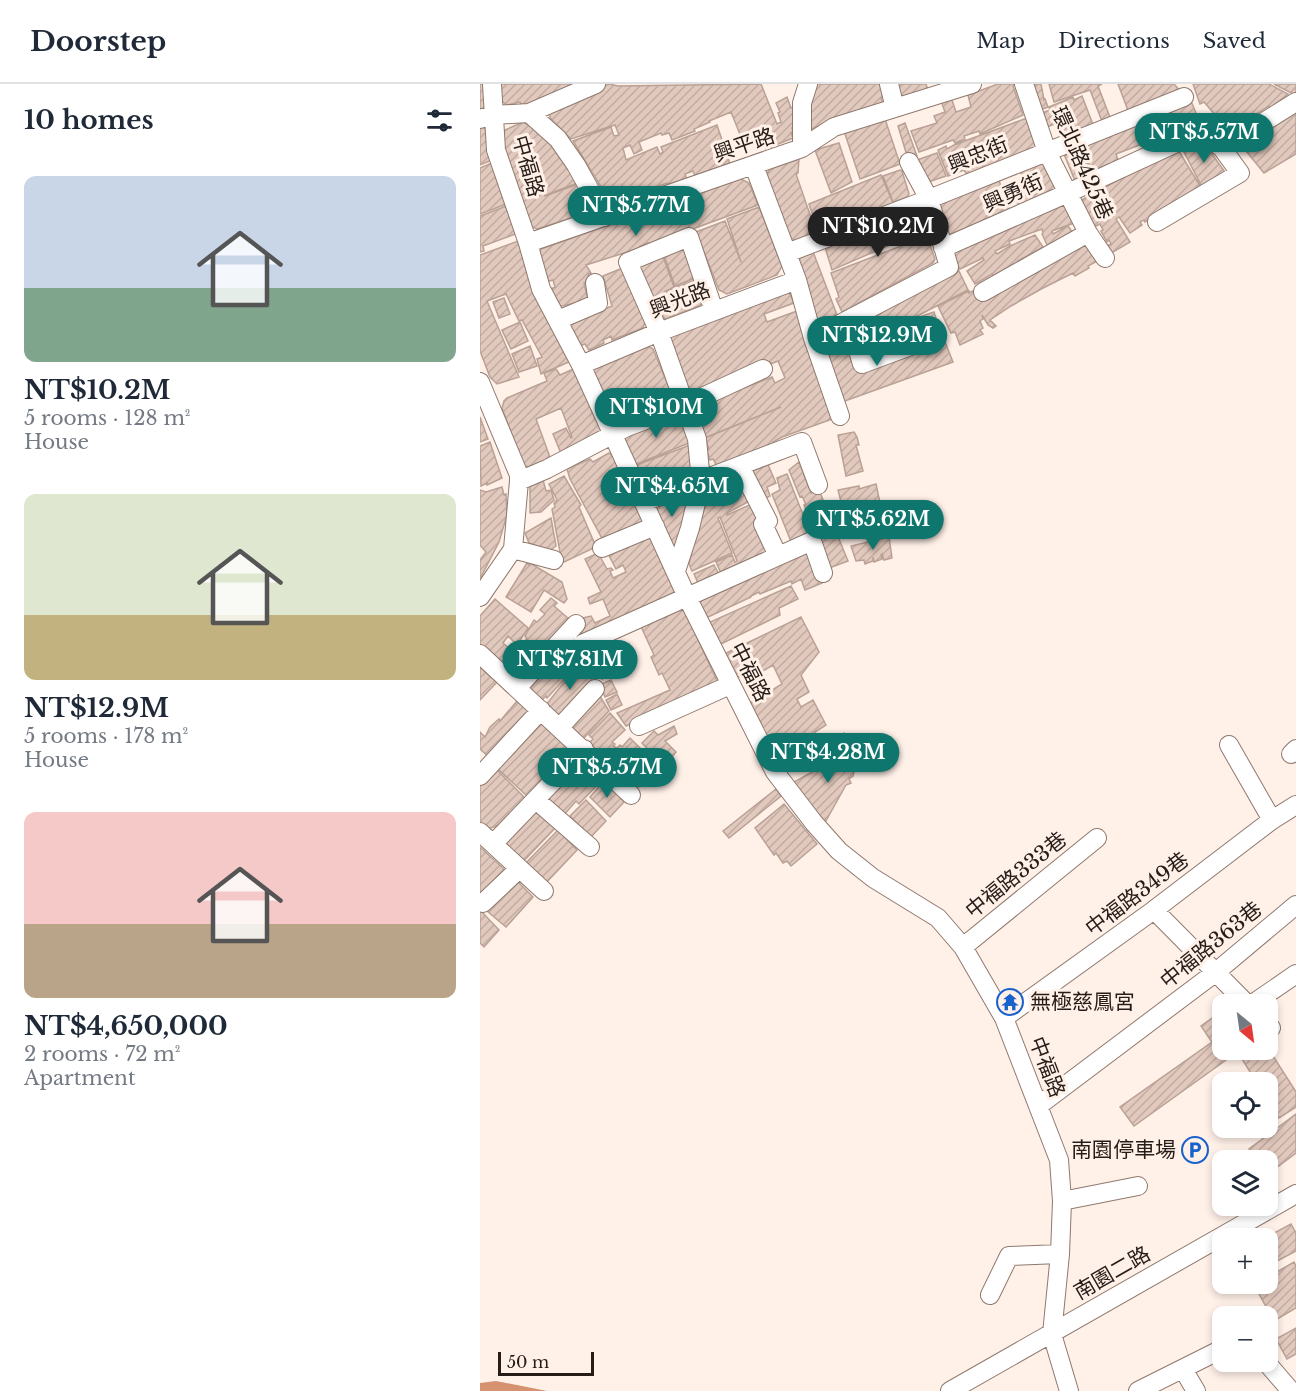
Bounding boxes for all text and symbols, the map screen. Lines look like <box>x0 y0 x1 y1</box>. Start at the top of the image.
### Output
text: Doorstep <box>30 24 166 59</box>
text: Map <box>976 28 1025 54</box>
text: Directions <box>1058 28 1170 54</box>
text: Saved <box>1203 28 1266 54</box>
street label: 環北路425巷 <box>1045 102 1119 224</box>
text: 10 homes <box>24 104 154 136</box>
icon: filters <box>423 104 456 137</box>
pin: NT$5.57M <box>1142 113 1266 164</box>
text: NT$5.57M <box>1149 120 1259 144</box>
street label: 興平路 <box>710 122 778 168</box>
street label: 興忠街 <box>944 131 1012 179</box>
street label: 中福路 <box>507 132 549 200</box>
street label: 興勇街 <box>979 168 1047 218</box>
pin: NT$5.77M <box>574 186 698 237</box>
text: NT$5.77M <box>582 193 690 217</box>
pin: NT$10.2M <box>816 207 940 258</box>
text: NT$10.2M <box>822 214 934 238</box>
icon: home <box>186 215 294 323</box>
street label: 興光路 <box>646 277 714 323</box>
pin: NT$12.9M <box>815 316 939 367</box>
text: NT$12.9M <box>821 323 933 347</box>
text: NT$10.2M <box>24 374 171 406</box>
pin: NT$10M <box>607 388 705 439</box>
text: NT$10M <box>609 395 703 419</box>
text: 5 rooms · 128 m² <box>24 406 191 430</box>
text: House <box>24 430 89 454</box>
pin: NT$4.65M <box>610 467 734 518</box>
text: NT$4.65M <box>615 474 729 498</box>
pin: NT$5.62M <box>811 500 935 551</box>
text: NT$5.62M <box>816 507 930 531</box>
icon: home <box>186 533 294 641</box>
street label: 中福路 <box>724 638 776 706</box>
pin: NT$7.81M <box>508 640 632 691</box>
text: NT$7.81M <box>517 647 623 671</box>
text: NT$12.9M <box>24 692 169 724</box>
text: 5 rooms · 178 m² <box>24 724 188 748</box>
pin: NT$4.28M <box>766 733 890 784</box>
text: NT$4.28M <box>770 740 886 764</box>
text: House <box>24 748 89 772</box>
pin: NT$5.57M <box>545 748 669 799</box>
text: NT$5.57M <box>552 755 662 779</box>
street label: 中福路333巷 <box>960 826 1072 924</box>
street label: 中福路349巷 <box>1080 847 1194 941</box>
icon: home <box>186 851 294 959</box>
street label: 中福路363巷 <box>1155 896 1267 994</box>
temple icon: 無極慈鳳宮 <box>995 987 1025 1017</box>
place label: 無極慈鳳宮 <box>1030 989 1135 1015</box>
north arrow <box>1212 994 1278 1060</box>
map controls <box>1212 994 1278 1372</box>
text: NT$4,650,000 <box>24 1010 228 1042</box>
street label: 中福路 <box>1024 1033 1070 1101</box>
text: 2 rooms · 72 m² <box>24 1042 181 1066</box>
text: Apartment <box>24 1066 135 1090</box>
button: locate <box>1212 1072 1278 1138</box>
parking icon: 南園停車場 <box>1180 1135 1210 1165</box>
place label: 南園停車場 <box>1071 1137 1176 1163</box>
button: layers <box>1212 1150 1278 1216</box>
button: + <box>1212 1228 1278 1294</box>
street label: 南園二路 <box>1069 1241 1155 1305</box>
button: − <box>1212 1306 1278 1372</box>
scale bar <box>498 1349 594 1376</box>
text: 50 m <box>507 1352 549 1372</box>

